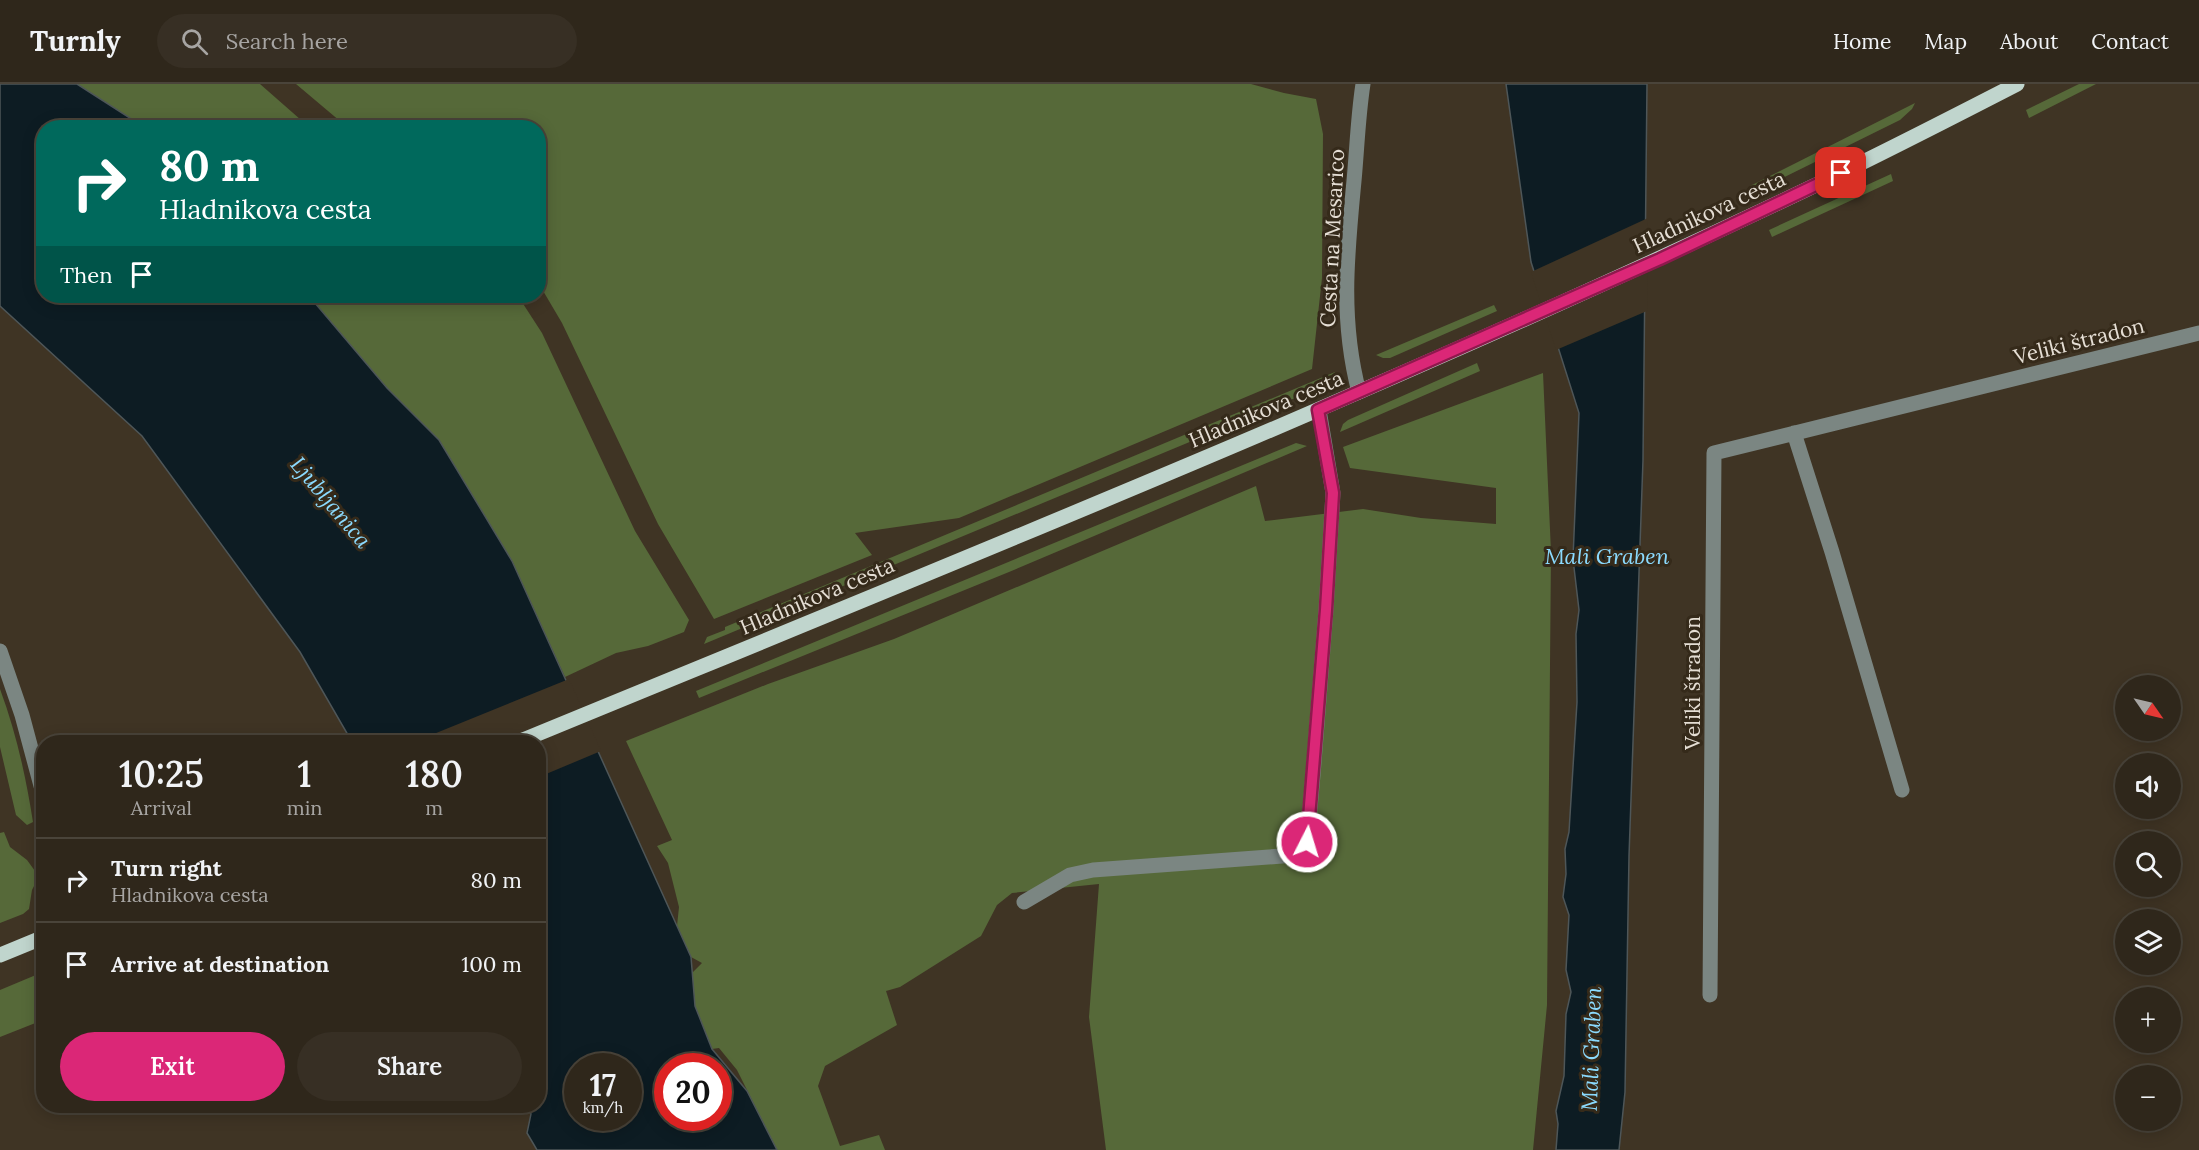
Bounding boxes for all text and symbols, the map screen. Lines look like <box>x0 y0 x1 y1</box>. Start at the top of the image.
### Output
search box <box>157 14 577 68</box>
text: Turnly <box>30 23 121 59</box>
icon: search <box>178 25 211 58</box>
text: Search here <box>226 27 348 55</box>
text: Home <box>1833 28 1891 55</box>
text: Map <box>1924 28 1967 55</box>
text: About <box>2000 28 2058 55</box>
text: Contact <box>2091 28 2169 55</box>
text: 80 m <box>159 139 259 193</box>
icon: right <box>60 144 138 222</box>
pin <box>1815 147 1866 198</box>
street label: Cesta na Mesarico <box>1314 148 1350 328</box>
icon: arrive <box>1824 156 1857 189</box>
street label: Hladnikova cesta <box>1628 165 1790 259</box>
text: Hladnikova cesta <box>159 192 372 226</box>
icon: arrive <box>125 258 158 291</box>
text: Then <box>60 261 113 289</box>
street label: Veliki štradon <box>2010 312 2147 371</box>
street label: Hladnikova cesta <box>1185 364 1348 454</box>
water label: Ljubljanica <box>285 450 378 554</box>
water label: Mali Graben <box>1545 542 1670 570</box>
street label: Hladnikova cesta <box>736 551 899 641</box>
street label: Veliki štradon <box>1679 616 1706 751</box>
north arrow <box>2115 675 2181 741</box>
map controls <box>2115 675 2181 1131</box>
text: 10:25 <box>119 751 204 797</box>
text: 1 <box>298 751 312 797</box>
text: 180 <box>406 751 463 797</box>
button: sound <box>2115 753 2181 819</box>
text: Arrival <box>131 795 192 820</box>
text: min <box>287 795 322 820</box>
text: m <box>425 795 443 820</box>
position arrow <box>1275 810 1339 874</box>
button: search <box>2115 831 2181 897</box>
text: Turn right <box>111 854 222 882</box>
icon: right <box>60 864 93 897</box>
text: 80 m <box>471 866 522 894</box>
text: Hladnikova cesta <box>111 882 268 907</box>
button: layers <box>2115 909 2181 975</box>
icon: arrive <box>60 948 93 981</box>
text: Arrive at destination <box>111 950 329 978</box>
text: 100 m <box>461 950 522 978</box>
water label: Mali Graben <box>1575 986 1607 1112</box>
button: + <box>2115 987 2181 1053</box>
button: Exit <box>60 1032 285 1101</box>
button: Share <box>297 1032 522 1101</box>
speed limit sign: 20 <box>654 1053 732 1131</box>
button: − <box>2115 1065 2181 1131</box>
text: 17 <box>590 1066 616 1104</box>
text: km/h <box>583 1098 623 1117</box>

